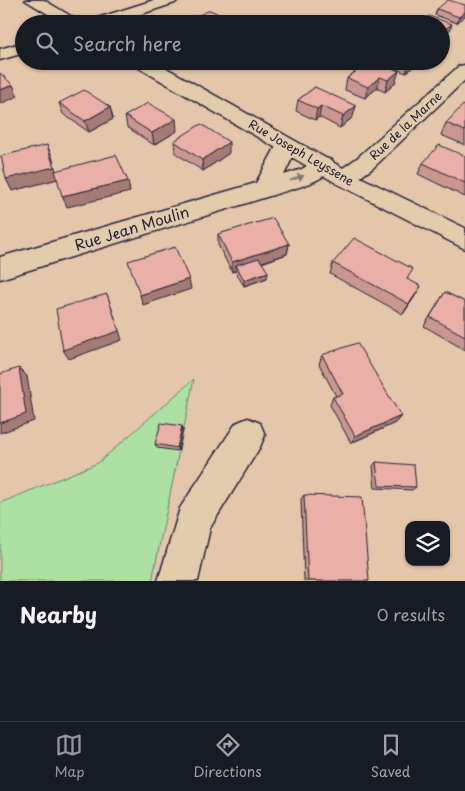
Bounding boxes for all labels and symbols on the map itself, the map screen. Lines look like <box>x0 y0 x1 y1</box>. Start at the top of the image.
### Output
street label: Rue de la Marne <box>365 87 446 164</box>
street label: Rue Joseph Leyssene <box>246 115 358 190</box>
one-way arrow <box>290 174 305 181</box>
street label: Rue Jean Moulin <box>72 199 192 256</box>

